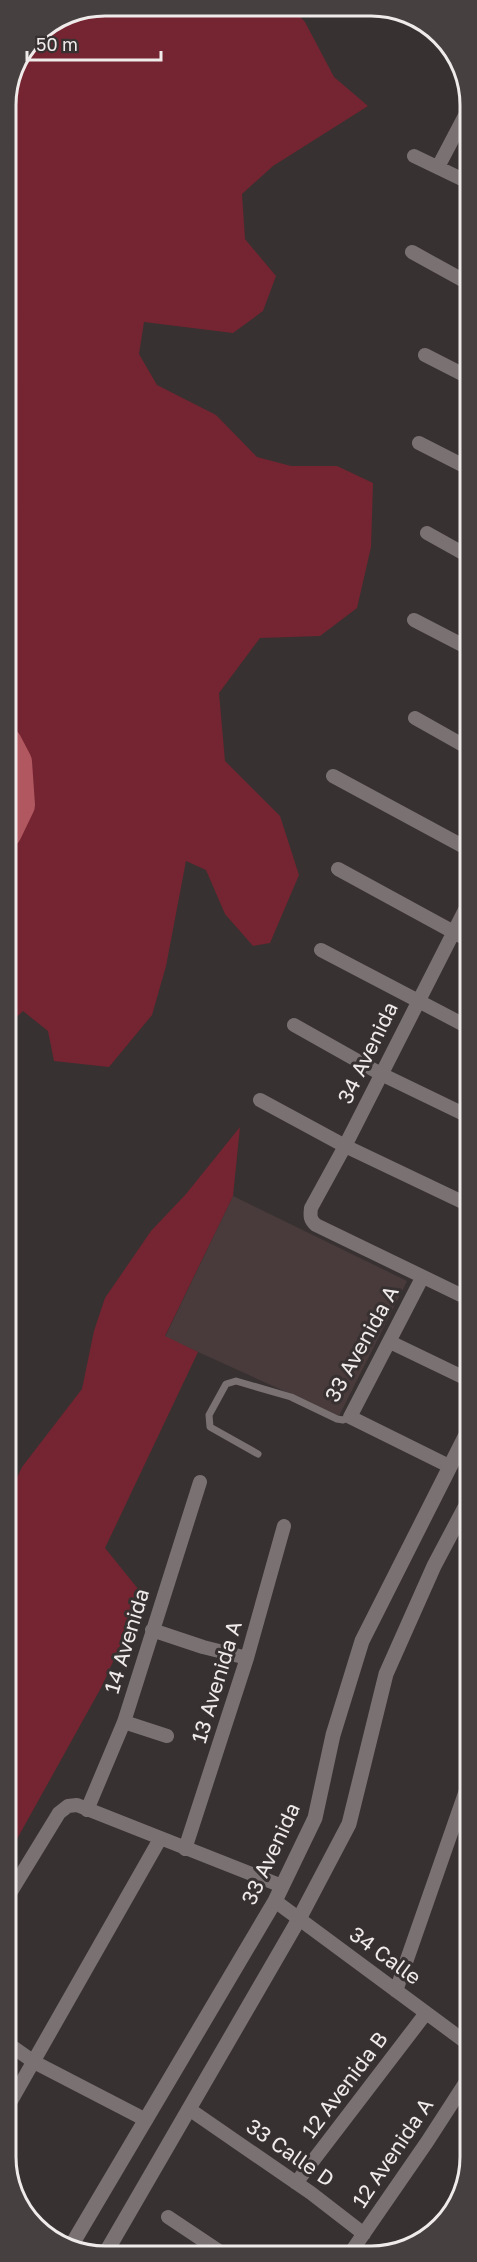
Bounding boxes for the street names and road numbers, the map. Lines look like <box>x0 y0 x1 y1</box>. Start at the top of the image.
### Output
street label: 34 Avenida <box>331 997 403 1108</box>
street label: 33 Avenida A <box>319 1281 404 1406</box>
street label: 14 Avenida <box>98 1585 154 1696</box>
street label: 13 Avenida A <box>185 1617 247 1746</box>
street label: 33 Avenida <box>235 1798 305 1909</box>
street label: 34 Calle <box>345 1921 426 1990</box>
street label: 12 Avenida B <box>296 2026 393 2143</box>
street label: 12 Avenida A <box>346 2093 438 2212</box>
street label: 33 Calle D <box>242 2112 340 2192</box>

